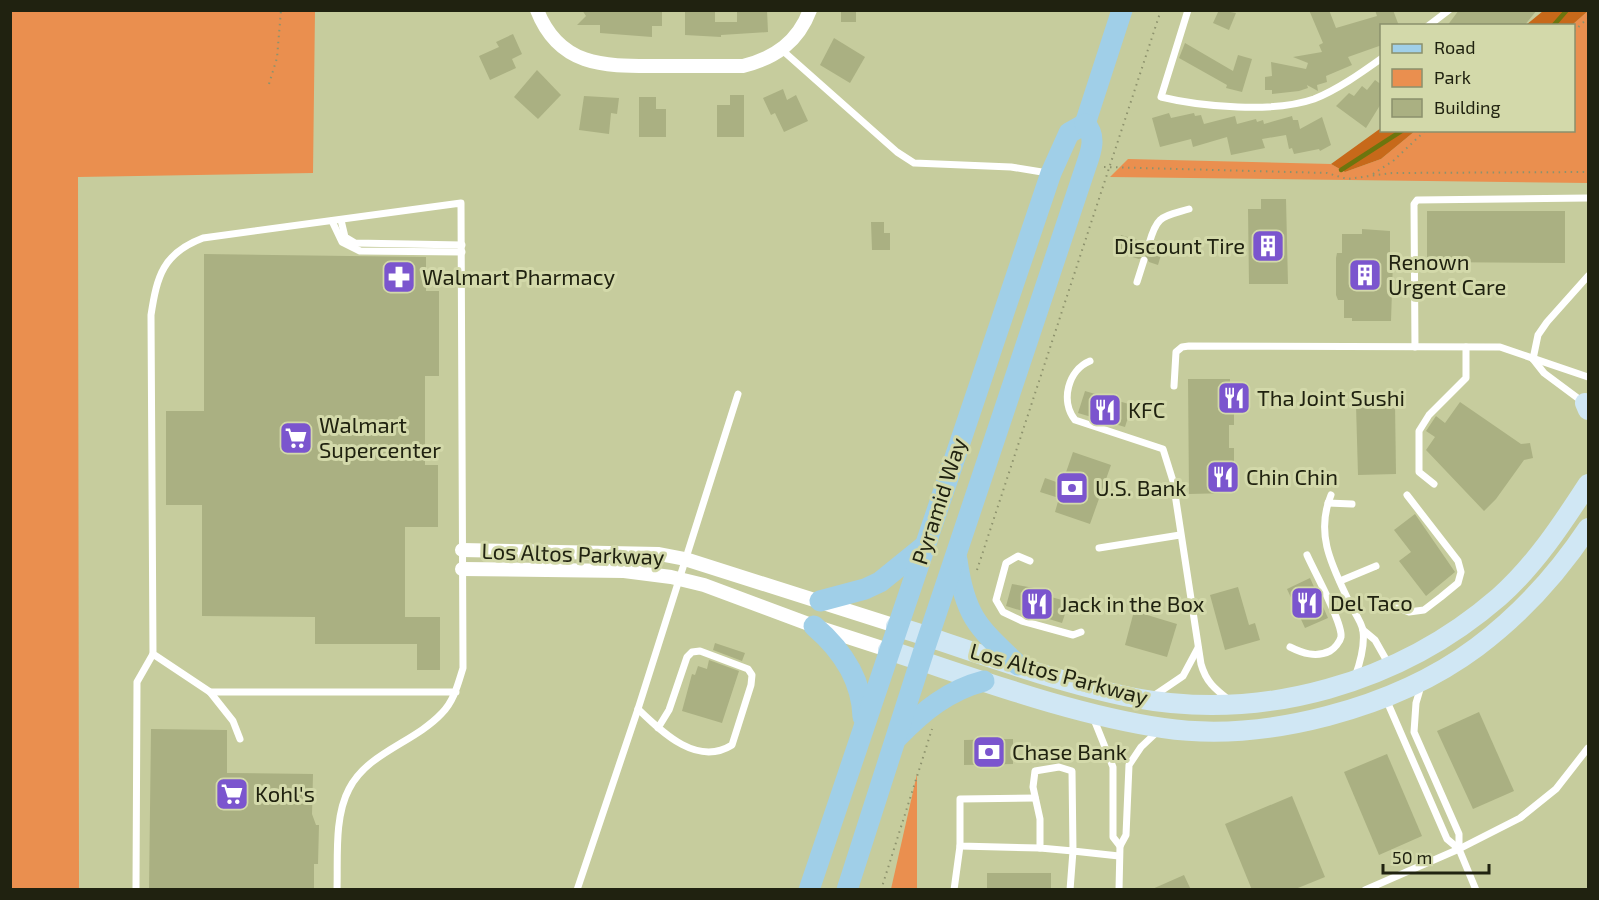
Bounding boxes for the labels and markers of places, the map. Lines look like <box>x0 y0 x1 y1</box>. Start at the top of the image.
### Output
building icon: Discount Tire <box>1250 228 1286 264</box>
place label: Discount Tire <box>1114 232 1245 258</box>
place label: Renown Urgent Care <box>1388 248 1506 299</box>
building icon: Renown Urgent Care <box>1347 257 1383 293</box>
pharmacy icon: Walmart Pharmacy <box>381 259 417 295</box>
place label: Walmart Pharmacy <box>422 263 615 289</box>
restaurant icon: Tha Joint Sushi <box>1216 380 1252 416</box>
place label: Tha Joint Sushi <box>1257 384 1405 410</box>
restaurant icon: KFC <box>1087 392 1123 428</box>
place label: KFC <box>1128 396 1165 422</box>
place label: Walmart Supercenter <box>319 411 441 462</box>
supermarket icon: Walmart Supercenter <box>278 420 314 456</box>
restaurant icon: Chin Chin <box>1205 459 1241 495</box>
place label: Chin Chin <box>1246 463 1338 489</box>
bank icon: U.S. Bank <box>1054 470 1090 506</box>
place label: U.S. Bank <box>1095 474 1187 500</box>
restaurant icon: Del Taco <box>1289 585 1325 621</box>
restaurant icon: Jack in the Box <box>1019 586 1055 622</box>
place label: Del Taco <box>1330 589 1413 615</box>
place label: Jack in the Box <box>1060 590 1205 616</box>
bank icon: Chase Bank <box>971 734 1007 770</box>
place label: Chase Bank <box>1012 738 1127 764</box>
supermarket icon: Kohl's <box>214 776 250 812</box>
place label: Kohl's <box>255 780 315 806</box>

